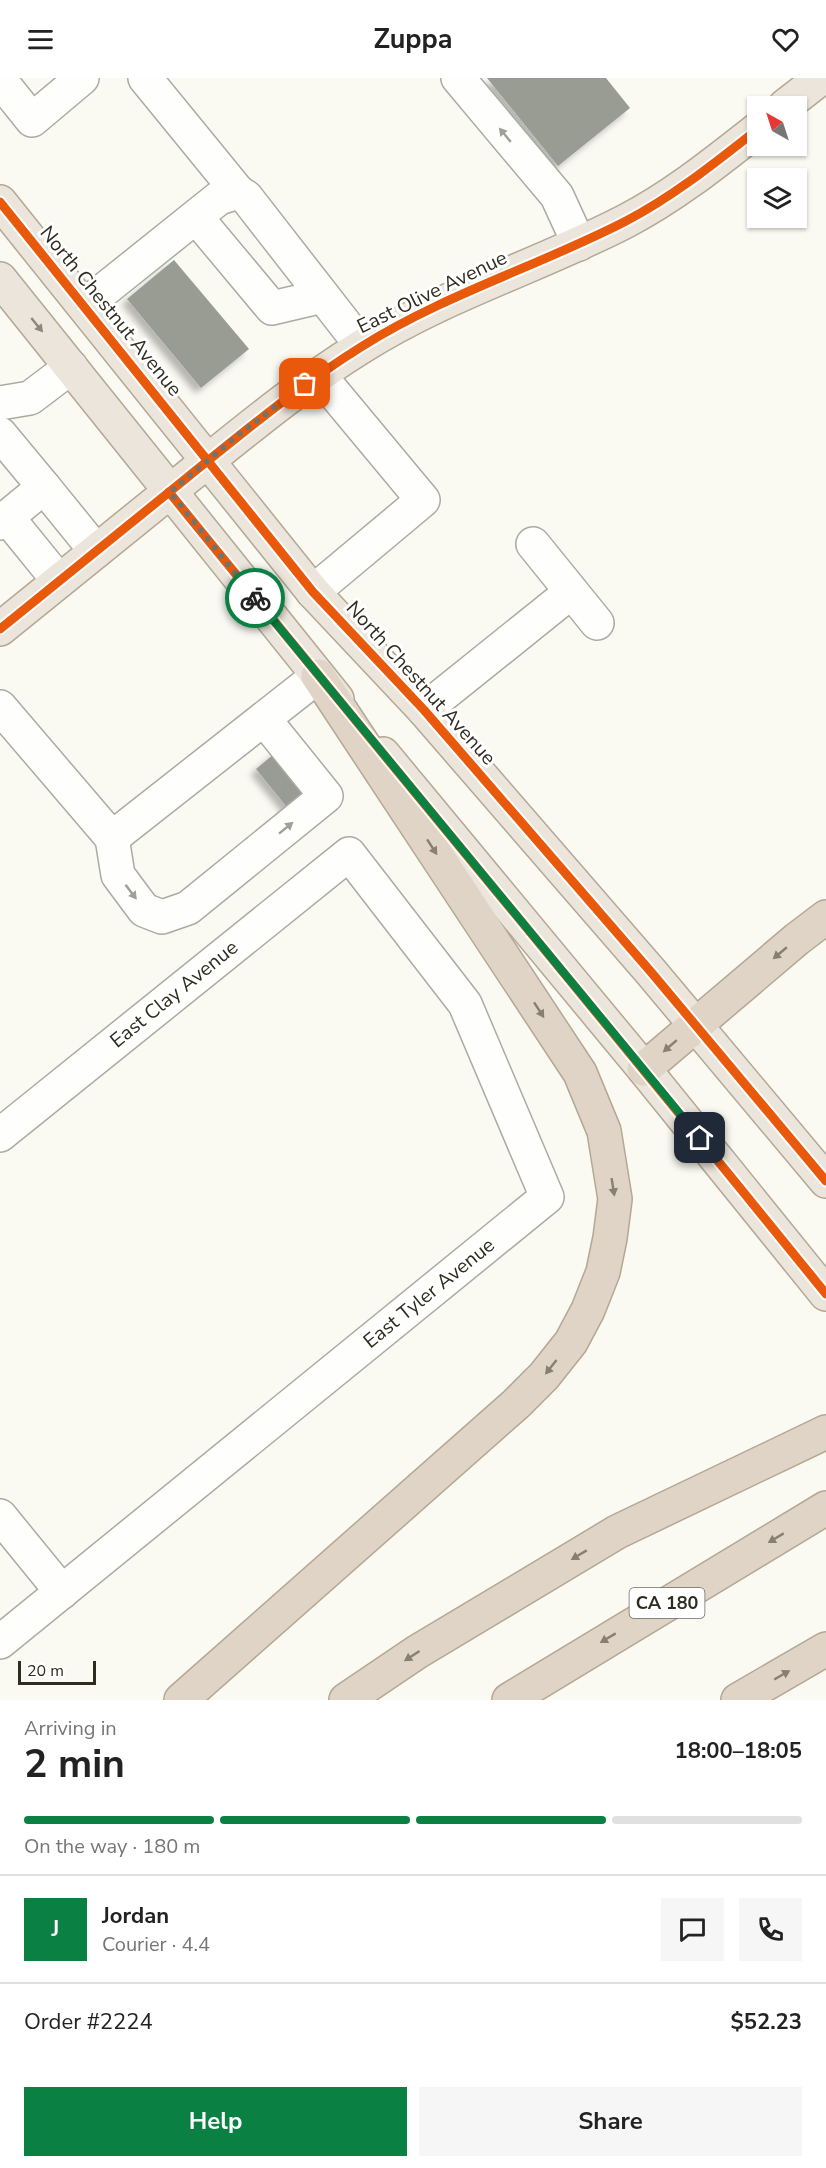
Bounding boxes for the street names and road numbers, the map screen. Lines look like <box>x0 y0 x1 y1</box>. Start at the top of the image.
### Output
street label: North Chestnut Avenue <box>34 220 188 402</box>
street label: East Olive Avenue <box>353 244 511 340</box>
street label: North Chestnut Avenue <box>340 595 502 771</box>
street label: East Clay Avenue <box>104 934 244 1054</box>
street label: East Tyler Avenue <box>358 1232 500 1354</box>
road number: CA 180 <box>630 1588 704 1618</box>

